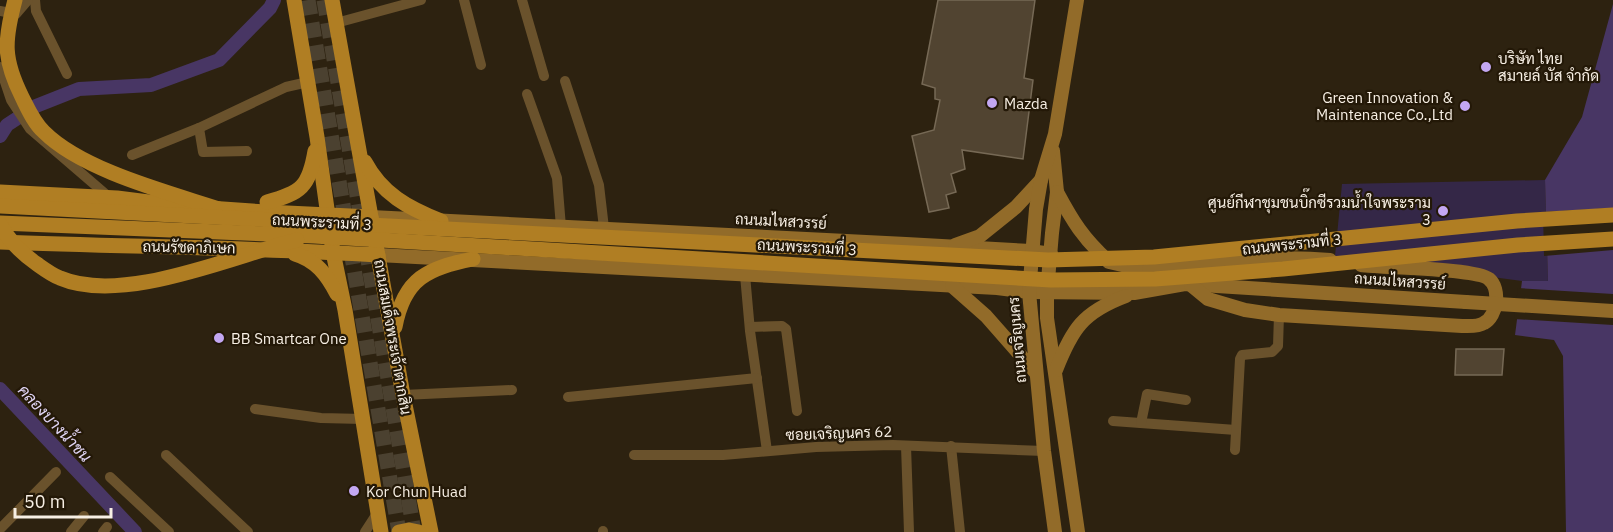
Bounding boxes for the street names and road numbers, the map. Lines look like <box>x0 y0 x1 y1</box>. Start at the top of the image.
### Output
street label: ถนนพระรามที่ 3 <box>272 205 373 234</box>
street label: ถนนมไหสวรรย์ <box>735 209 827 233</box>
street label: ถนนพระรามที่ 3 <box>1241 224 1343 259</box>
street label: ถนนพระรามที่ 3 <box>757 230 858 259</box>
street label: ถนนรัชดาภิเษก <box>142 237 236 257</box>
street label: ถนนสมเด็จพระเจ้าตากสิน <box>370 258 417 416</box>
street label: ถนนมไหสวรรย์ <box>1353 268 1447 294</box>
street label: ถนนเจริญนคร <box>1004 296 1030 384</box>
street label: ซอยเจริญนคร 62 <box>785 422 893 444</box>

